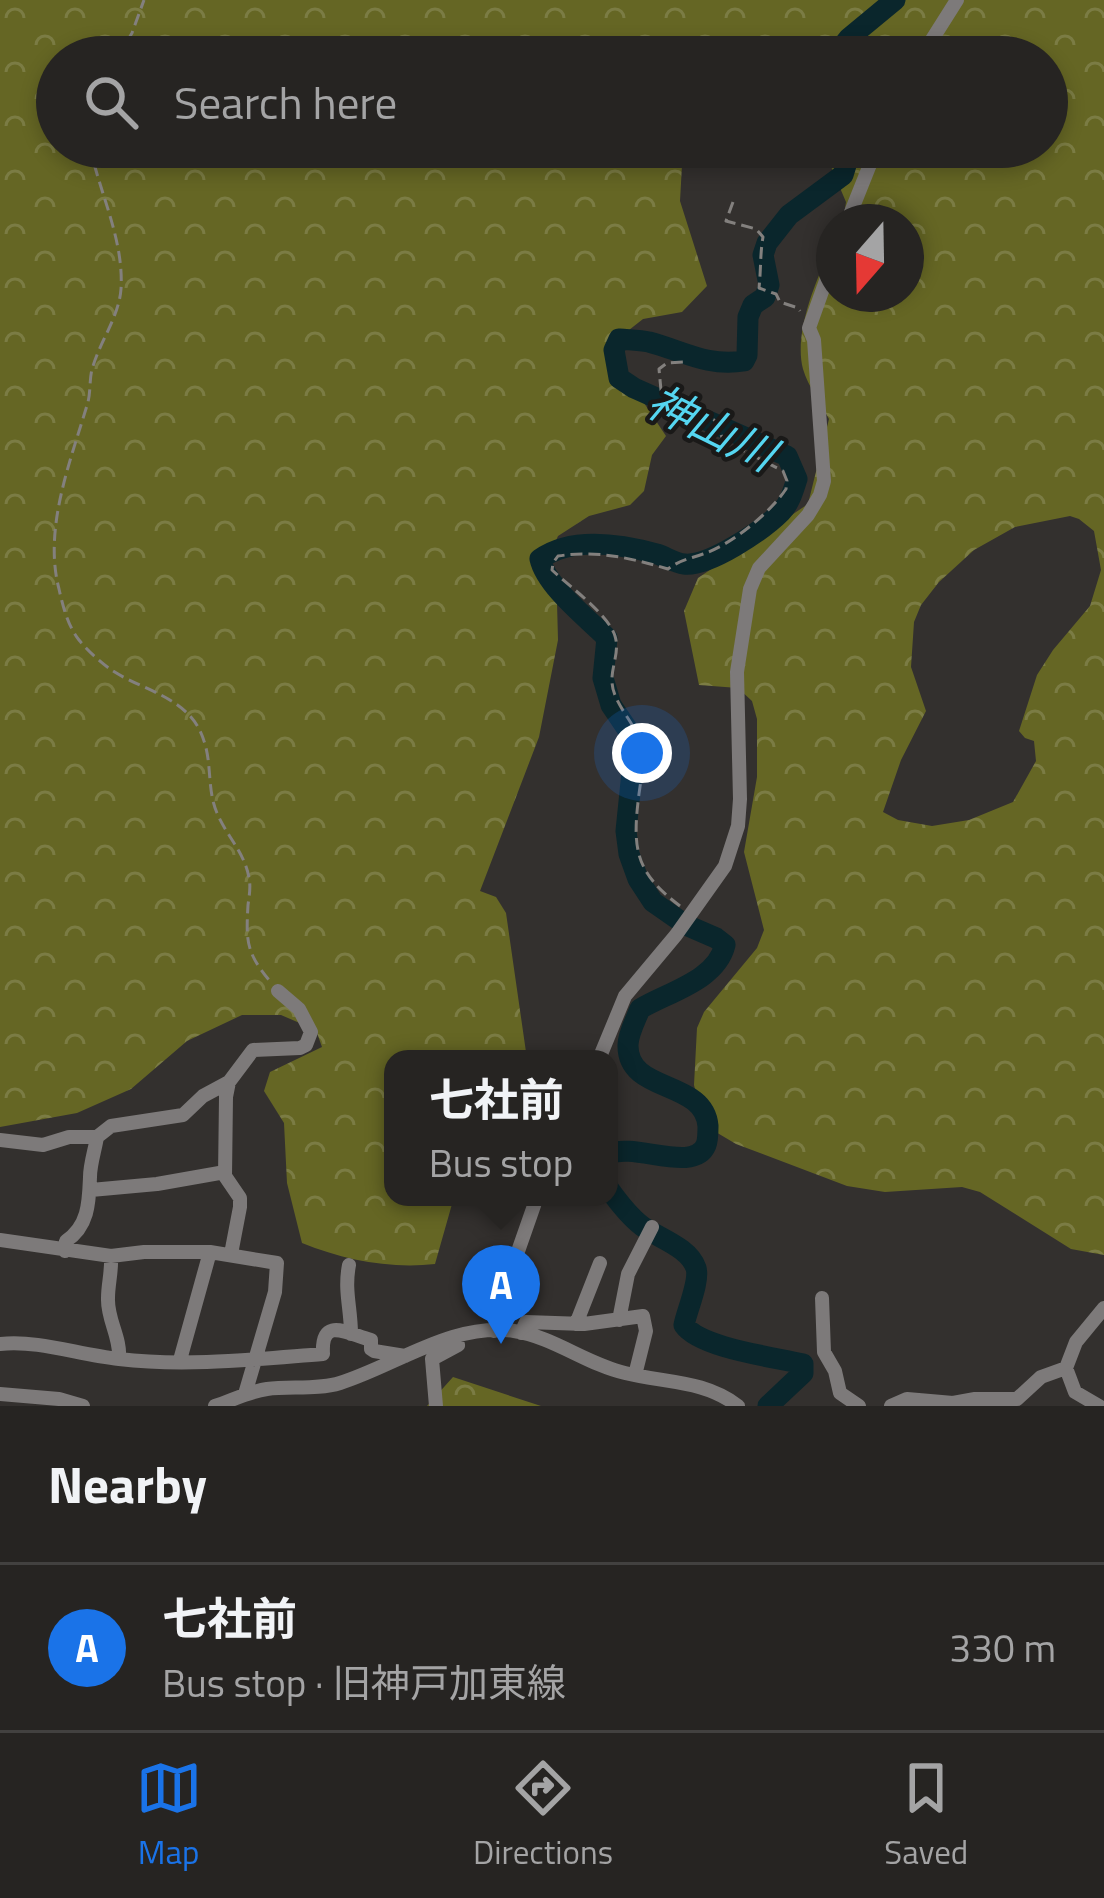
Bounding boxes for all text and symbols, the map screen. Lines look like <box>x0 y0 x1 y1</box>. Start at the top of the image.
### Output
search box <box>36 36 1068 168</box>
text: Search here <box>174 68 397 136</box>
icon: search <box>78 69 144 135</box>
north arrow <box>816 204 924 312</box>
water label: 神山川 <box>636 367 791 489</box>
your location <box>612 723 672 783</box>
popup <box>384 1050 618 1206</box>
text: 七社前 <box>429 1065 564 1133</box>
text: Bus stop <box>429 1133 573 1192</box>
pin: A <box>462 1245 540 1344</box>
text: Nearby <box>48 1445 207 1523</box>
text: 七社前 <box>162 1584 297 1652</box>
text: A <box>75 1618 99 1677</box>
text: 330 m <box>949 1618 1056 1677</box>
text: Bus stop · 旧神戸加東線 <box>162 1653 566 1712</box>
tab: Map <box>136 1755 202 1877</box>
tab: Directions <box>473 1755 613 1877</box>
tab: Saved <box>884 1755 968 1877</box>

